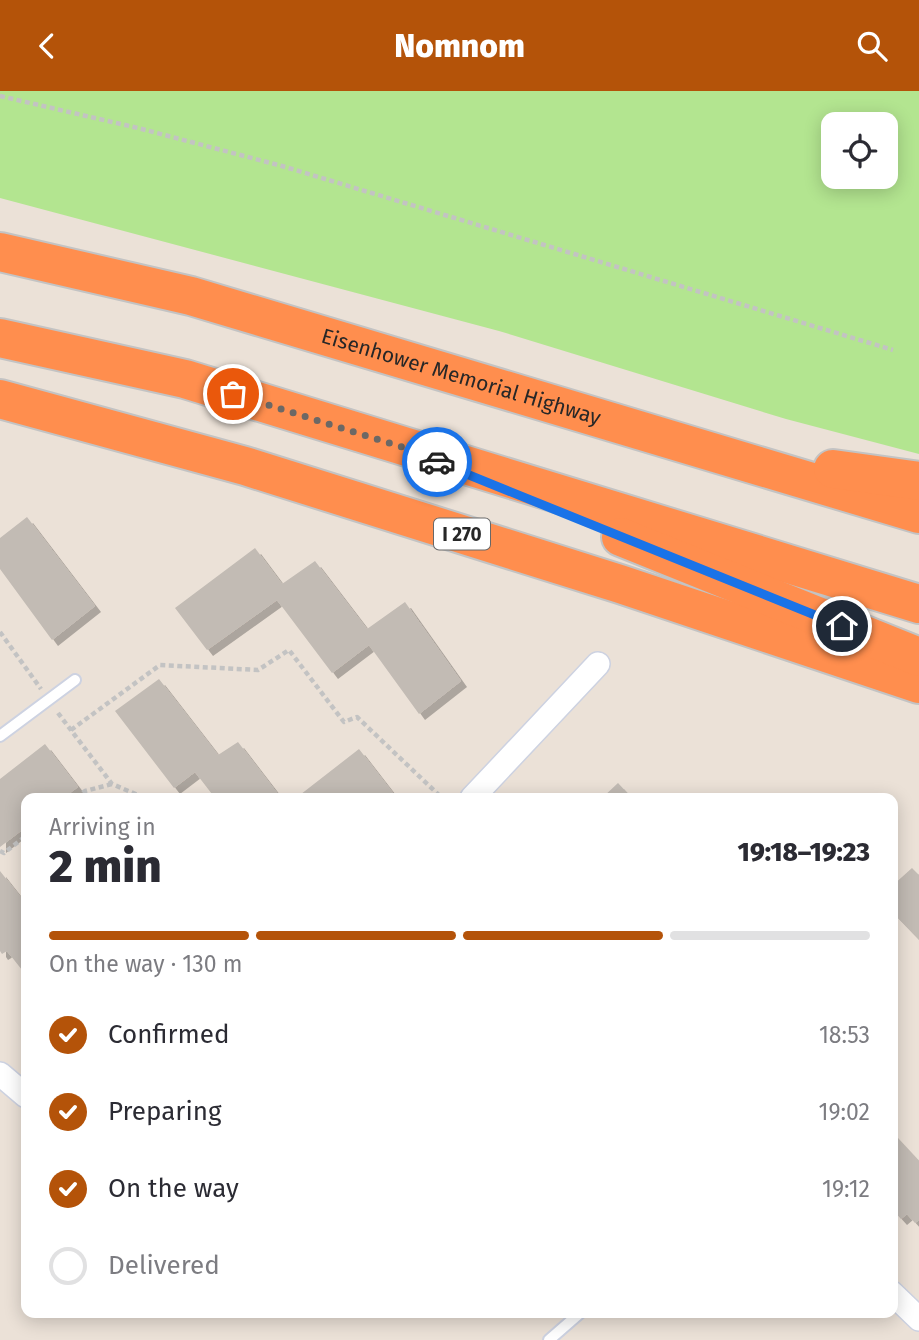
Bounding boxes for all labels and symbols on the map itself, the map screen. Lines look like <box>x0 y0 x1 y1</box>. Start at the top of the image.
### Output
street label: Eisenhower Memorial Highway <box>318 323 605 431</box>
pin <box>203 364 263 424</box>
courier <box>402 427 472 497</box>
road number: I 270 <box>434 519 490 549</box>
pin <box>812 596 872 656</box>

